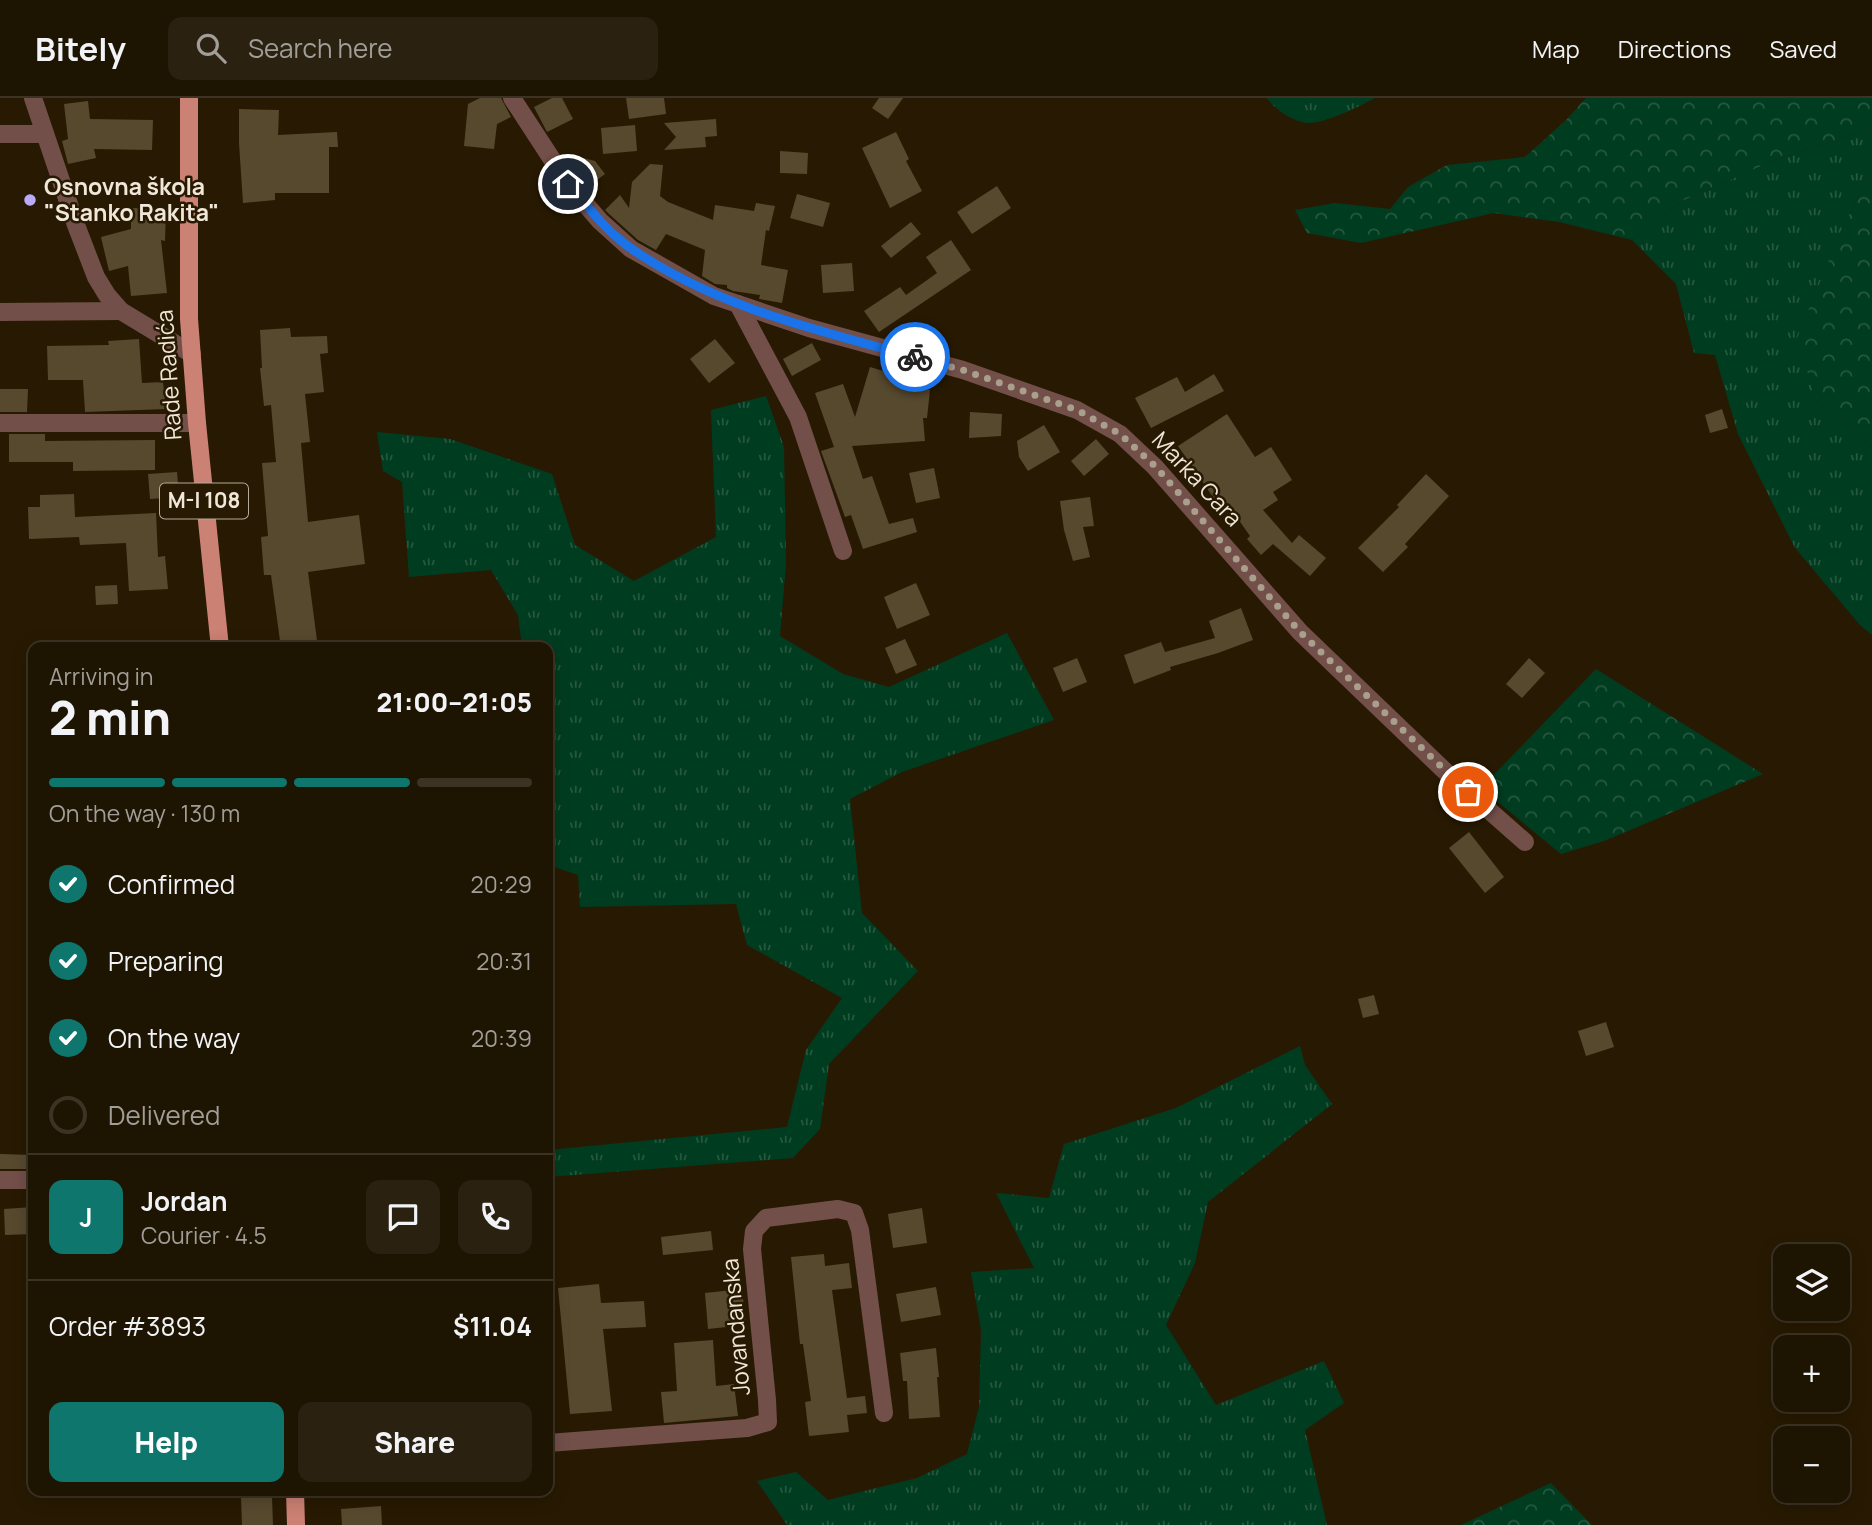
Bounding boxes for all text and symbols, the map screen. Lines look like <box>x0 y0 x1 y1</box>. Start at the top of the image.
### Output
search box <box>168 17 658 80</box>
text: Bitely <box>35 26 126 71</box>
icon: search <box>192 29 230 67</box>
text: Search here <box>248 30 393 66</box>
text: Map <box>1532 32 1580 65</box>
text: Directions <box>1618 32 1731 65</box>
text: Saved <box>1769 32 1837 65</box>
pin <box>538 154 598 214</box>
icon: home <box>549 165 587 203</box>
place label: Osnovna škola "Stanko Rakita" <box>44 170 219 228</box>
marker: Osnovna škola "Stanko Rakita" <box>22 192 38 208</box>
street label: Rade Radića <box>147 309 189 441</box>
courier <box>880 322 950 392</box>
icon: bike <box>896 338 934 376</box>
street label: Marka Cara <box>1145 424 1250 533</box>
road number: M-I 108 <box>160 484 248 518</box>
text: Arriving in <box>49 660 154 692</box>
text: 21:00–21:05 <box>376 684 532 720</box>
text: 2 min <box>49 686 171 749</box>
pin <box>1438 762 1498 822</box>
icon: bag <box>1449 773 1487 811</box>
text: On the way · 130 m <box>49 797 240 829</box>
icon: check <box>49 865 87 903</box>
text: Confirmed <box>108 866 235 902</box>
text: 20:29 <box>471 868 532 900</box>
icon: check <box>49 942 87 980</box>
text: Preparing <box>108 943 224 979</box>
text: 20:31 <box>476 945 532 977</box>
icon: check <box>49 1019 87 1057</box>
text: On the way <box>108 1020 240 1056</box>
text: 20:39 <box>471 1022 532 1054</box>
text: Delivered <box>108 1097 220 1133</box>
button: chat <box>366 1180 440 1254</box>
button: phone <box>458 1180 532 1254</box>
text: Jordan <box>141 1183 227 1219</box>
text: J <box>79 1199 93 1235</box>
text: Courier · 4.5 <box>141 1219 267 1251</box>
map controls <box>1773 1244 1850 1503</box>
button: layers <box>1773 1244 1850 1321</box>
street label: Jovandanska <box>713 1257 757 1397</box>
text: Order #3893 <box>49 1308 206 1344</box>
text: $11.04 <box>453 1308 532 1344</box>
button: + <box>1773 1335 1850 1412</box>
button: Help <box>49 1402 284 1482</box>
button: Share <box>298 1402 532 1482</box>
button: − <box>1773 1426 1850 1503</box>

